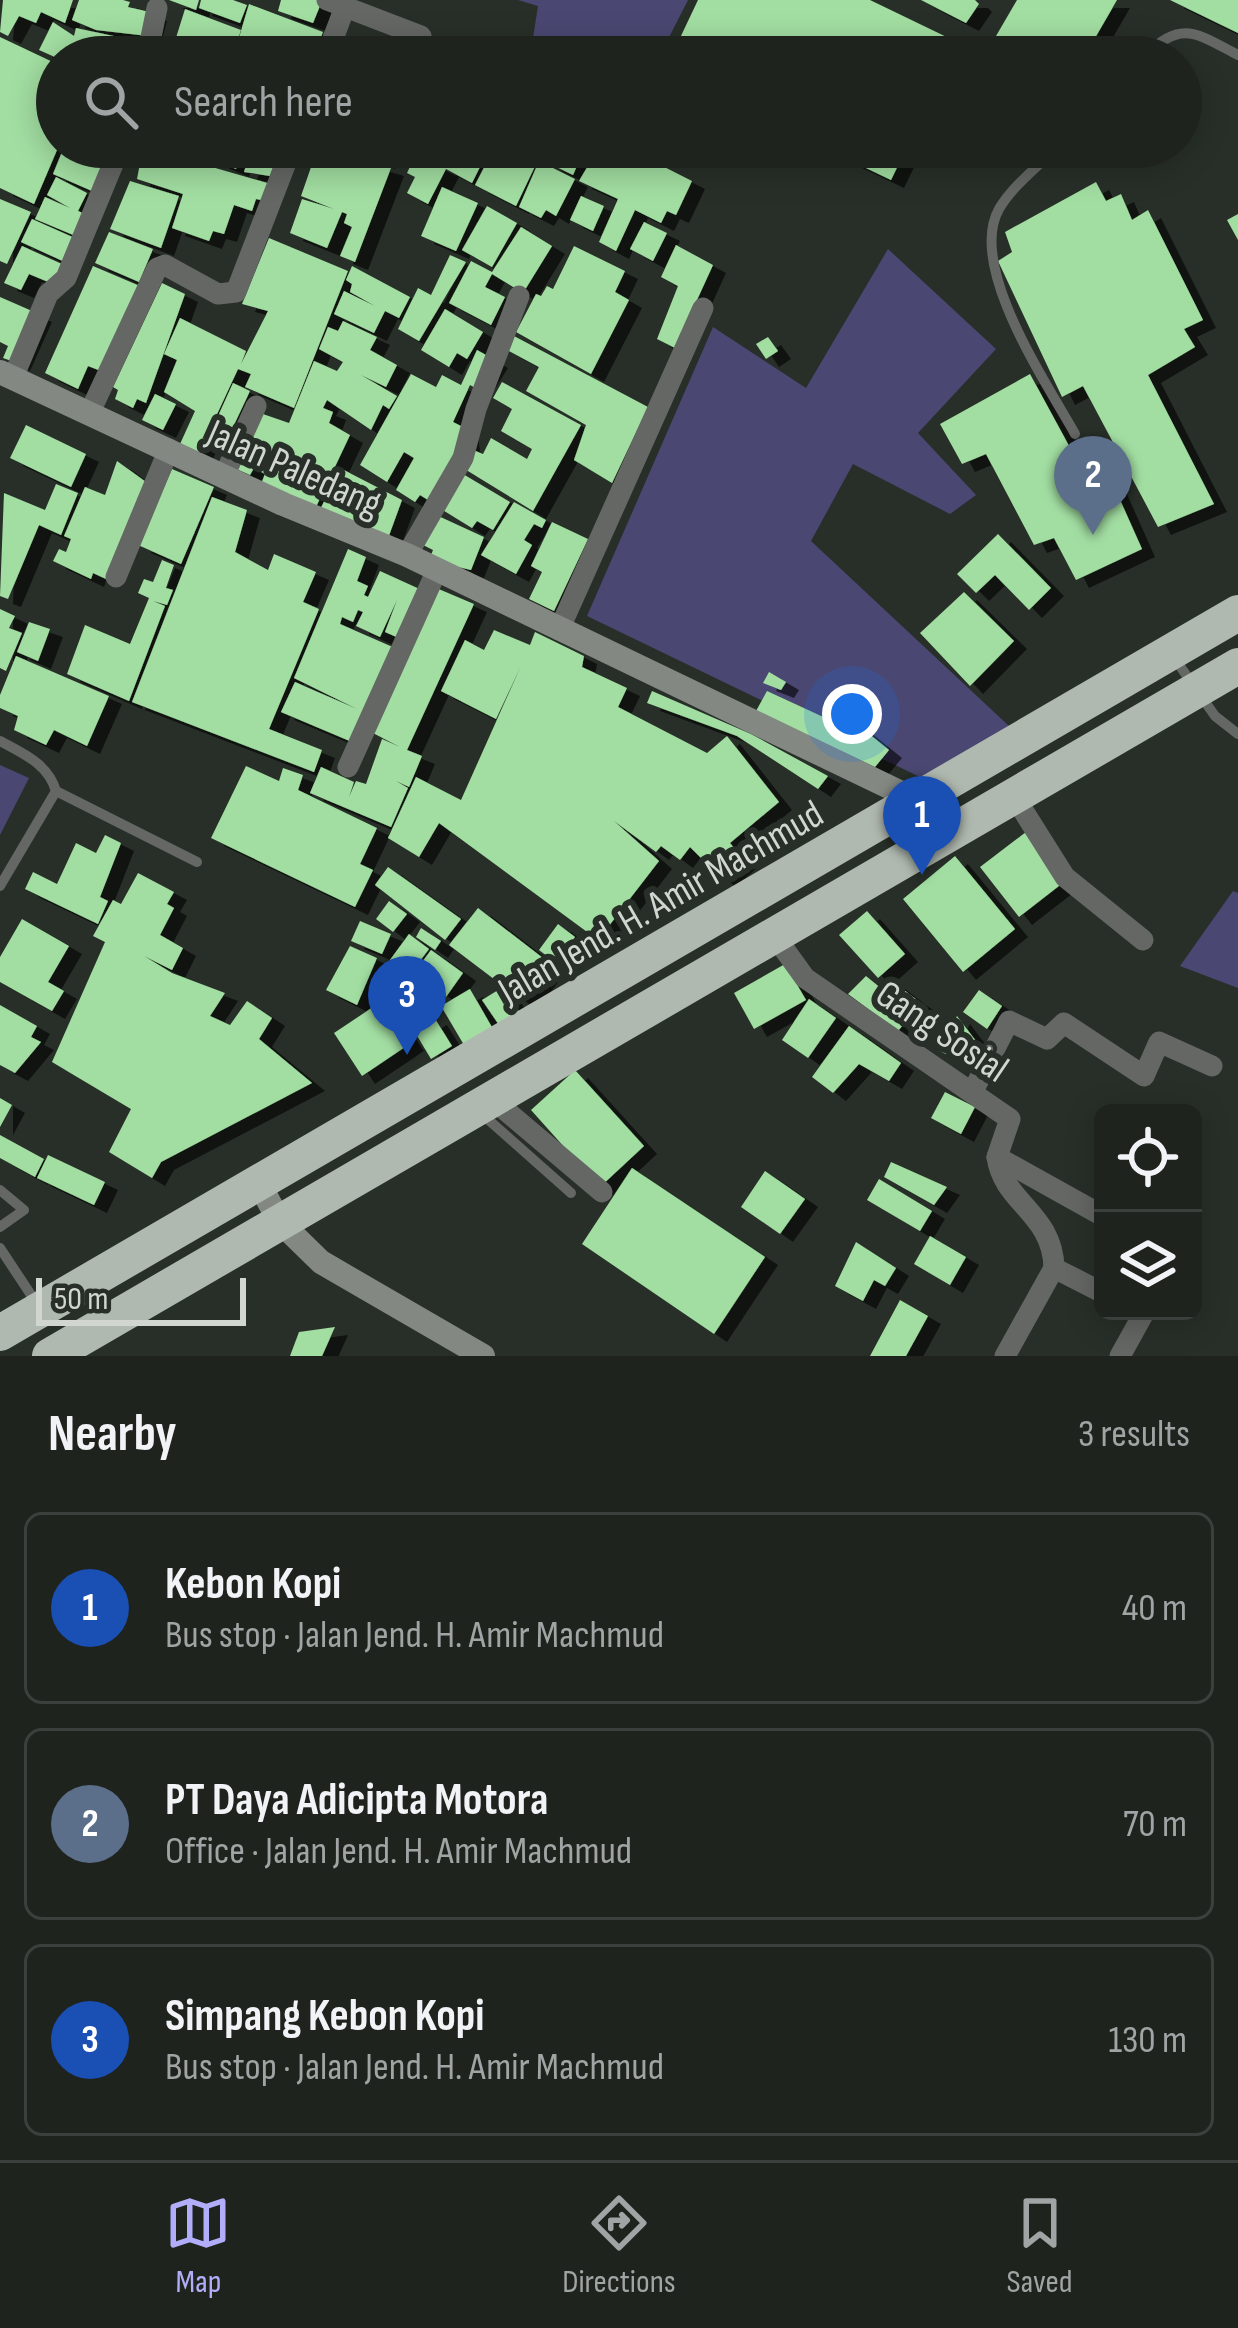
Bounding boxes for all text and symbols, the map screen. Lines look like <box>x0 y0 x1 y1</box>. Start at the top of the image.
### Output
search box <box>36 36 1202 168</box>
icon: search <box>78 69 144 135</box>
text: Search here <box>174 75 353 130</box>
street label: Jalan Paledang <box>199 410 388 528</box>
pin: 2 <box>1054 436 1132 535</box>
your location <box>822 684 882 744</box>
pin: 1 <box>883 776 961 875</box>
street label: Jalan Jend. H. Amir Machmud <box>490 791 832 1016</box>
pin: 3 <box>368 956 446 1055</box>
street label: Gang Sosial <box>867 971 1017 1093</box>
map controls <box>1094 1104 1202 1320</box>
button: locate <box>1094 1104 1202 1212</box>
button: layers <box>1094 1212 1202 1320</box>
scale bar <box>36 1272 246 1325</box>
text: 50 m <box>54 1279 108 1319</box>
text: Nearby <box>48 1404 177 1465</box>
text: 3 results <box>1078 1411 1190 1458</box>
text: Kebon Kopi <box>165 1557 341 1612</box>
text: 1 <box>82 1585 98 1632</box>
text: 40 m <box>1122 1585 1187 1632</box>
text: Bus stop · Jalan Jend. H. Amir Machmud <box>165 1612 664 1659</box>
text: PT Daya Adicipta Motora <box>165 1773 548 1828</box>
text: 2 <box>81 1801 99 1848</box>
text: 70 m <box>1123 1801 1187 1848</box>
text: Office · Jalan Jend. H. Amir Machmud <box>165 1828 632 1875</box>
text: Simpang Kebon Kopi <box>165 1989 484 2044</box>
text: 3 <box>81 2017 99 2064</box>
text: 130 m <box>1108 2017 1187 2064</box>
text: Bus stop · Jalan Jend. H. Amir Machmud <box>165 2044 664 2091</box>
tab: Map <box>165 2190 231 2302</box>
tab: Directions <box>562 2190 676 2302</box>
tab: Saved <box>1006 2190 1073 2302</box>

